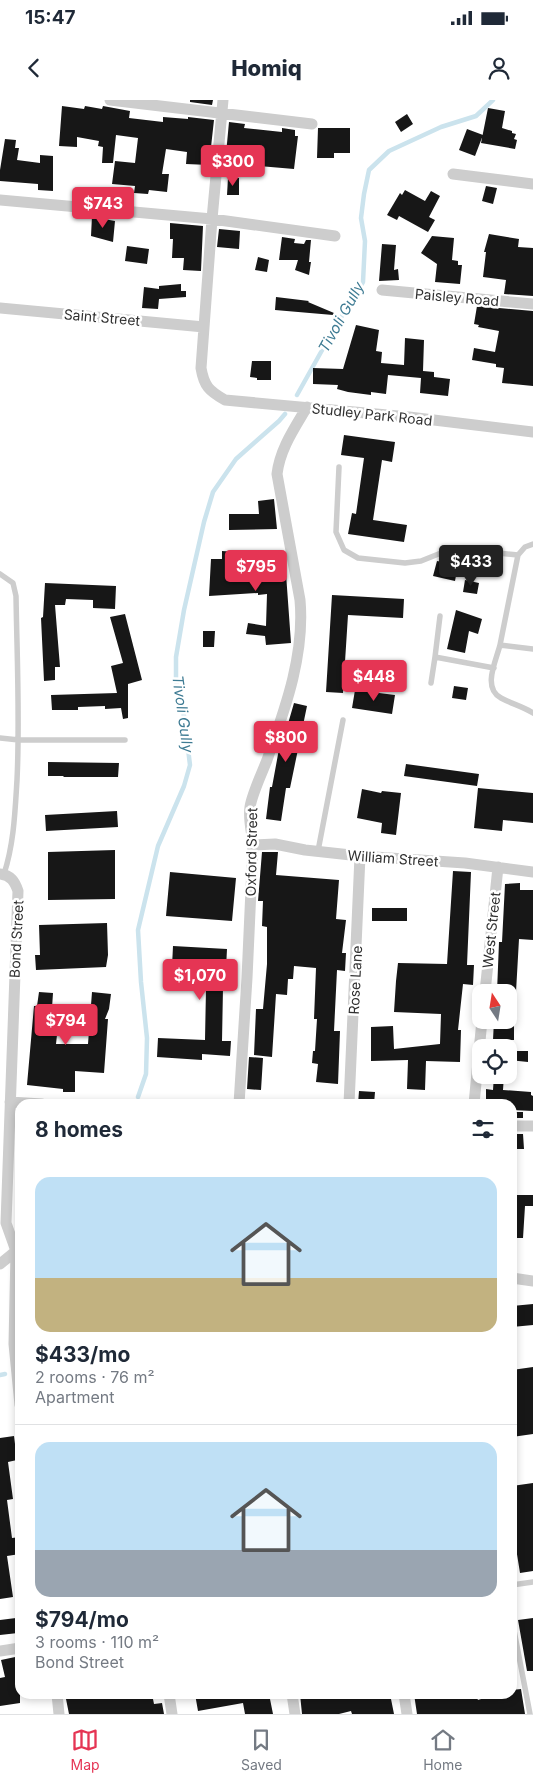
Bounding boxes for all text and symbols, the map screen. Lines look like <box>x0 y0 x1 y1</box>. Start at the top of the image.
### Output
text: 15:47 <box>25 6 76 29</box>
icon: back <box>20 54 48 82</box>
icon: person <box>485 54 513 82</box>
text: Homiq <box>231 55 302 81</box>
pin: $300 <box>203 144 263 187</box>
text: $300 <box>212 151 254 171</box>
pin: $743 <box>73 186 133 229</box>
text: $743 <box>83 193 123 213</box>
water label: Tivoli Gully <box>314 278 368 356</box>
street label: Paisley Road <box>414 285 500 309</box>
street label: Saint Street <box>63 305 141 329</box>
street label: Studley Park Road <box>311 399 433 429</box>
pin: $433 <box>441 544 501 587</box>
pin: $795 <box>226 550 286 592</box>
text: $433 <box>450 551 492 571</box>
text: $795 <box>236 556 276 576</box>
pin: $448 <box>344 660 404 702</box>
text: $448 <box>353 666 395 686</box>
water label: Tivoli Gully <box>168 674 198 754</box>
pin: $800 <box>256 720 316 763</box>
text: $800 <box>265 727 307 747</box>
street label: Oxford Street <box>242 807 260 897</box>
street label: William Street <box>347 846 439 870</box>
street label: West Street <box>479 891 504 969</box>
street label: Bond Street <box>5 899 27 978</box>
street label: Rose Lane <box>345 945 365 1015</box>
pin: $1,070 <box>159 958 241 1001</box>
text: $1,070 <box>174 965 226 985</box>
north arrow <box>472 984 518 1029</box>
map controls <box>472 984 517 1084</box>
pin: $794 <box>36 1004 96 1046</box>
text: $794 <box>46 1010 86 1030</box>
button: locate <box>472 1039 517 1084</box>
icon: filters <box>469 1115 497 1143</box>
text: 8 homes <box>35 1117 123 1142</box>
icon: home <box>221 1209 311 1299</box>
text: $433/mo <box>35 1342 130 1367</box>
text: 2 rooms · 76 m² <box>35 1367 155 1387</box>
text: Apartment <box>35 1387 115 1407</box>
icon: home <box>221 1475 311 1565</box>
text: $794/mo <box>35 1607 129 1632</box>
text: 3 rooms · 110 m² <box>35 1632 159 1652</box>
text: Bond Street <box>35 1652 124 1672</box>
tab: Map <box>71 1726 100 1773</box>
tab: Saved <box>241 1726 282 1773</box>
tab: Home <box>423 1726 462 1773</box>

